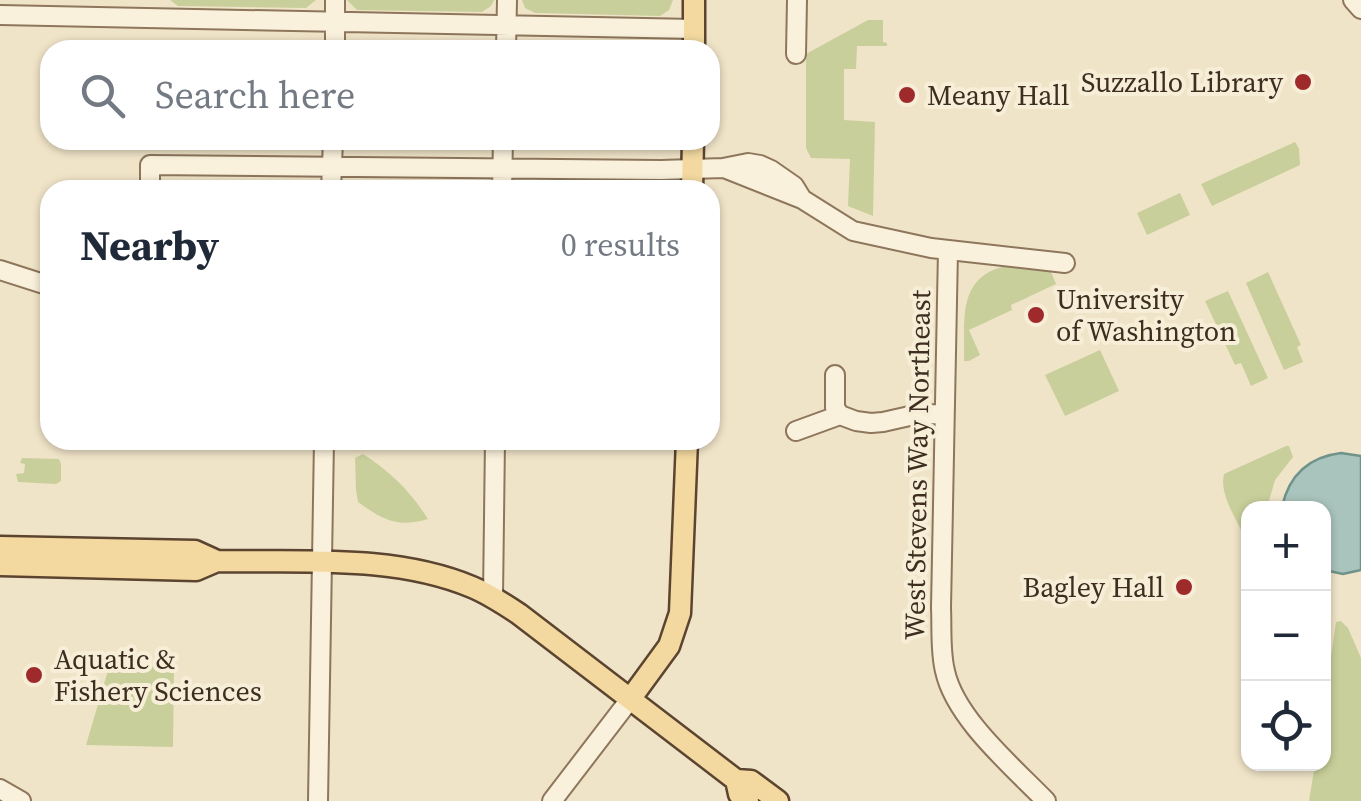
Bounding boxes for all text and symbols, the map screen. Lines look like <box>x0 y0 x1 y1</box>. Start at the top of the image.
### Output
search box <box>40 40 720 150</box>
place label: Suzzallo Library <box>1081 63 1284 101</box>
icon: search <box>75 68 130 123</box>
text: Search here <box>155 69 355 121</box>
marker: Suzzallo Library <box>1292 71 1314 93</box>
place label: Meany Hall <box>927 76 1069 114</box>
marker: Meany Hall <box>896 84 918 106</box>
text: Nearby <box>80 216 219 274</box>
text: 0 results <box>561 223 680 267</box>
place label: University of Washington <box>1056 280 1236 350</box>
street label: West Stevens Way Northeast <box>895 289 939 640</box>
marker: University of Washington <box>1025 304 1047 326</box>
map controls <box>1241 501 1331 771</box>
button: + <box>1241 501 1331 591</box>
place label: Bagley Hall <box>1023 568 1164 606</box>
marker: Bagley Hall <box>1173 576 1195 598</box>
button: − <box>1241 591 1331 681</box>
place label: Aquatic & Fishery Sciences <box>54 640 262 710</box>
marker: Aquatic & Fishery Sciences <box>23 664 45 686</box>
button: locate <box>1241 681 1331 771</box>

